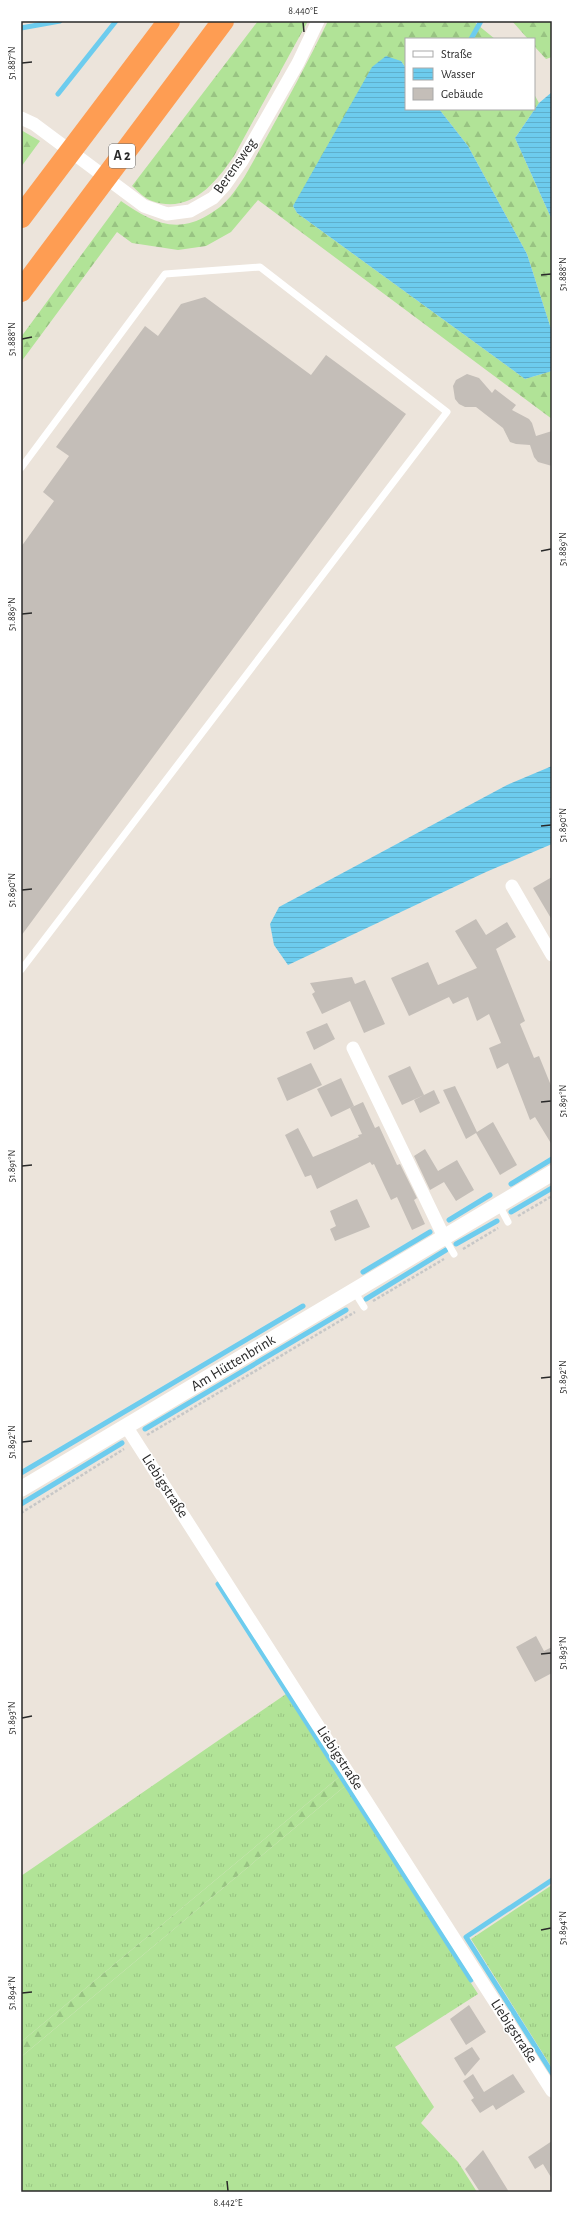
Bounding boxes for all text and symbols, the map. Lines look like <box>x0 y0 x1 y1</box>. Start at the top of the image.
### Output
text: 8.440°E <box>288 6 318 16</box>
legend <box>405 38 535 110</box>
text: 51.887°N <box>7 46 17 80</box>
text: Straße <box>441 48 472 60</box>
text: Wasser <box>441 68 475 80</box>
text: Gebäude <box>441 88 483 100</box>
street label: Berensweg <box>211 135 260 196</box>
road number: A 2 <box>109 144 135 168</box>
text: 51.888°N <box>558 257 568 291</box>
text: 51.888°N <box>7 322 17 356</box>
text: 51.889°N <box>558 532 568 566</box>
text: 51.889°N <box>7 597 17 631</box>
text: 51.890°N <box>558 808 568 842</box>
text: 51.890°N <box>7 873 17 907</box>
text: 51.891°N <box>558 1085 568 1117</box>
text: 51.891°N <box>7 1150 17 1182</box>
street label: Am Hüttenbrink <box>188 1332 278 1394</box>
text: 51.892°N <box>558 1360 568 1394</box>
text: 51.892°N <box>7 1425 17 1459</box>
street label: Liebigstraße <box>139 1451 191 1521</box>
text: 51.893°N <box>558 1636 568 1670</box>
text: 51.893°N <box>7 1701 17 1735</box>
street label: Liebigstraße <box>314 1723 366 1793</box>
text: 51.894°N <box>558 1911 568 1945</box>
text: 51.894°N <box>7 1976 17 2010</box>
street label: Liebigstraße <box>488 1996 540 2066</box>
text: 8.442°E <box>214 2198 243 2208</box>

